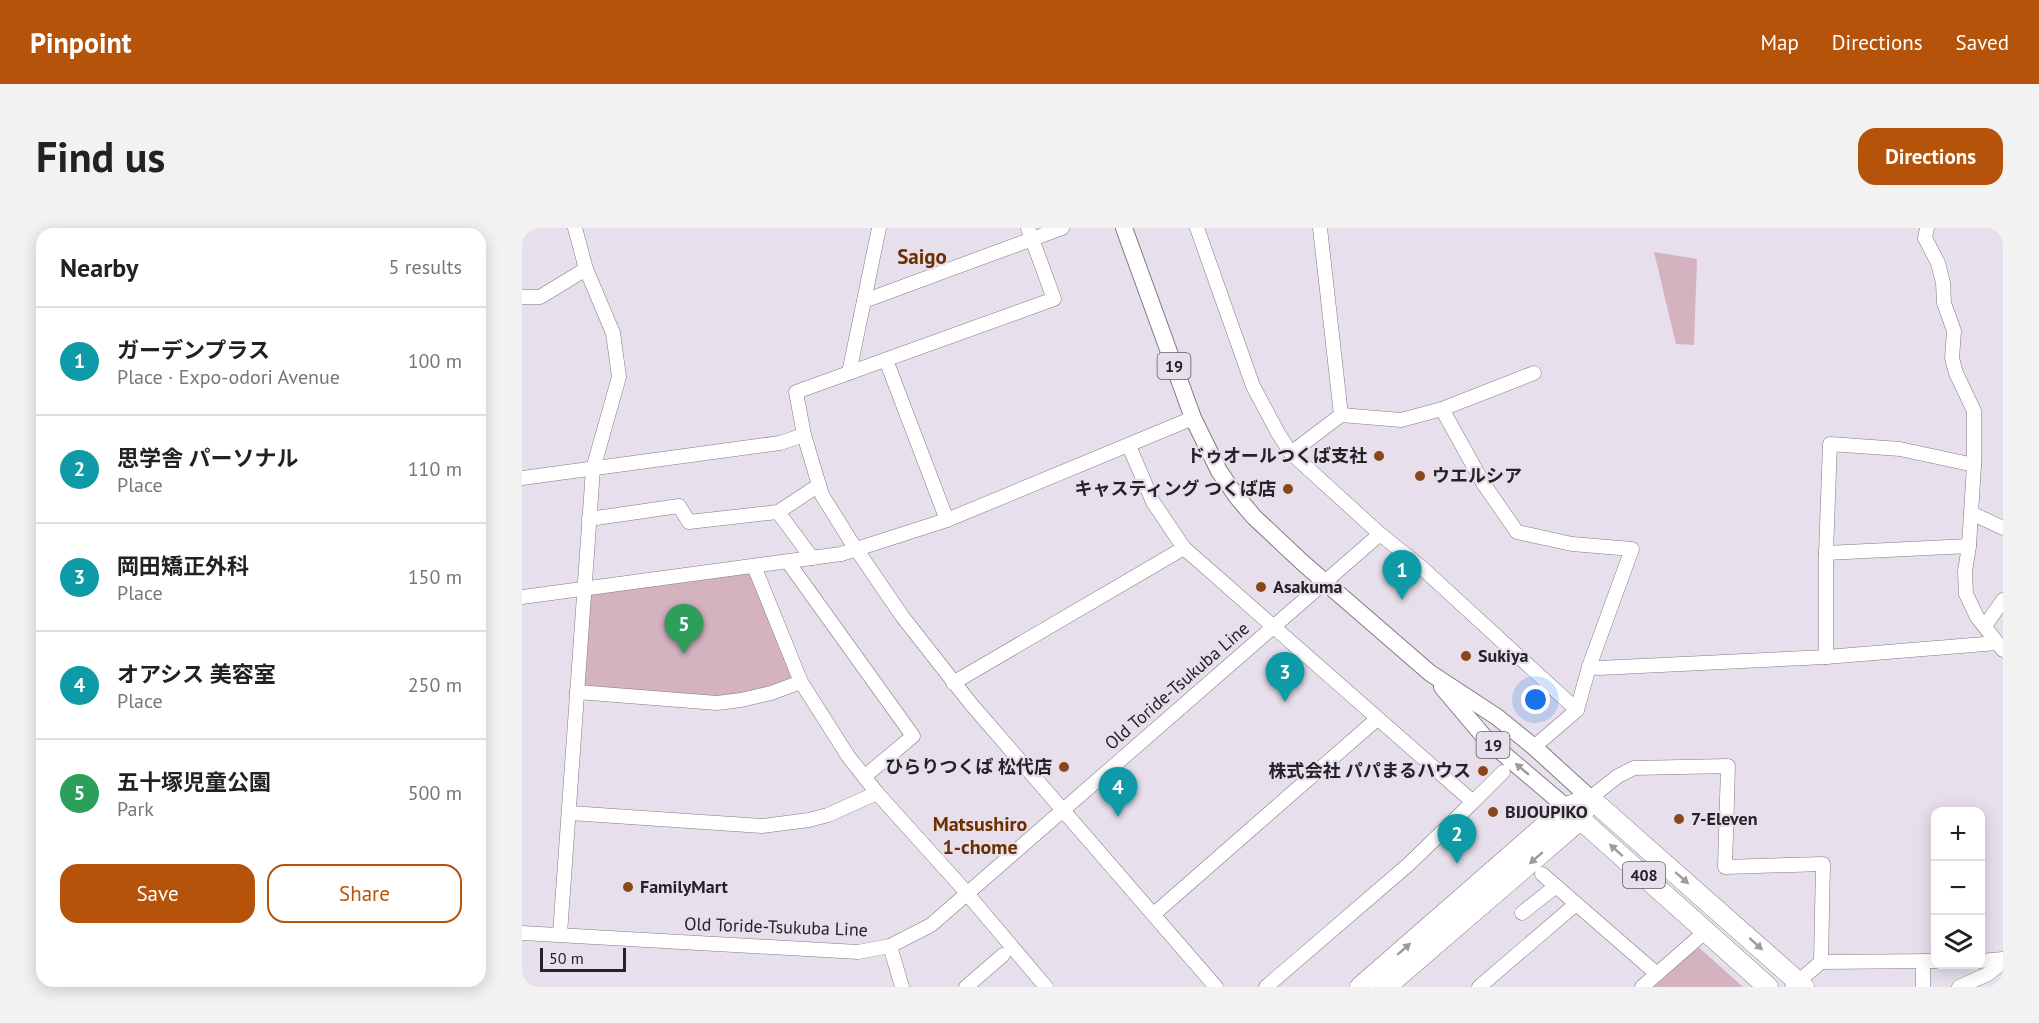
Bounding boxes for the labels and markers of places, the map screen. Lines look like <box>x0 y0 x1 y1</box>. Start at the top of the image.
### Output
place label: ドゥオールつくば支社 <box>1187 444 1367 467</box>
marker: ドゥオールつくば支社 <box>1372 449 1386 463</box>
place label: ウエルシア <box>1432 464 1522 487</box>
marker: ウエルシア <box>1413 469 1427 483</box>
place label: キャスティング つくば店 <box>1075 477 1276 500</box>
marker: キャスティング つくば店 <box>1281 482 1295 496</box>
pin: 1 <box>1382 550 1422 600</box>
place label: Asakuma <box>1273 575 1342 598</box>
marker: Asakuma <box>1254 580 1268 594</box>
pin: 5 <box>664 604 704 654</box>
place label: Sukiya <box>1478 644 1529 667</box>
marker: Sukiya <box>1459 649 1473 663</box>
pin: 3 <box>1266 652 1305 702</box>
place label: ひらりつくば 松代店 <box>885 755 1052 778</box>
place label: 株式会社 パパまるハウス <box>1268 759 1471 782</box>
marker: ひらりつくば 松代店 <box>1057 760 1071 774</box>
marker: 株式会社 パパまるハウス <box>1476 764 1490 778</box>
pin: 4 <box>1098 768 1138 817</box>
place label: BIJOUPIKO <box>1505 800 1588 823</box>
marker: BIJOUPIKO <box>1486 805 1500 819</box>
place label: 7-Eleven <box>1691 807 1758 830</box>
marker: 7-Eleven <box>1672 812 1686 826</box>
pin: 2 <box>1438 814 1476 864</box>
place label: FamilyMart <box>640 875 728 898</box>
marker: FamilyMart <box>621 880 635 894</box>

